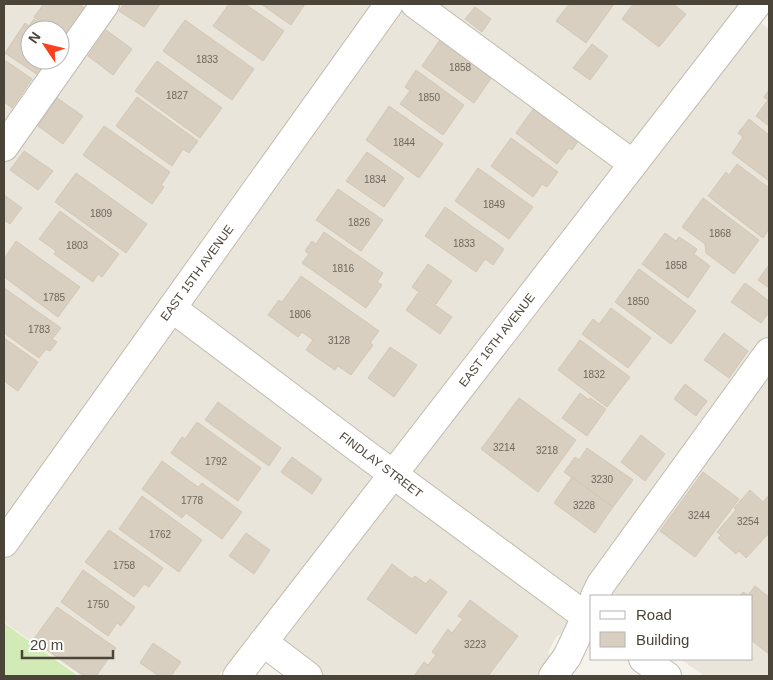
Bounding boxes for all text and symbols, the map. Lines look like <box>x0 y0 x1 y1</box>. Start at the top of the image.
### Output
north arrow <box>20 20 70 70</box>
text: N <box>25 29 44 46</box>
house number: 1833 <box>196 54 219 65</box>
house number: 1858 <box>449 62 472 73</box>
house number: 1827 <box>166 90 189 101</box>
house number: 1850 <box>418 92 441 103</box>
house number: 1844 <box>393 137 416 148</box>
house number: 1834 <box>364 174 387 185</box>
house number: 1849 <box>483 199 506 210</box>
house number: 1809 <box>90 208 113 219</box>
house number: 1826 <box>348 217 371 228</box>
street label: EAST 15TH AVENUE <box>158 222 236 324</box>
house number: 1868 <box>709 228 732 239</box>
house number: 1833 <box>453 238 476 249</box>
house number: 1803 <box>66 240 89 251</box>
house number: 1858 <box>665 260 688 271</box>
house number: 1816 <box>332 263 355 274</box>
street label: EAST 16TH AVENUE <box>456 290 538 390</box>
house number: 1785 <box>43 292 66 303</box>
house number: 1850 <box>627 296 650 307</box>
house number: 1806 <box>289 309 312 320</box>
house number: 1783 <box>28 324 51 335</box>
house number: 3128 <box>328 335 351 346</box>
house number: 1832 <box>583 369 606 380</box>
street label: FINDLAY STREET <box>337 429 426 501</box>
house number: 3214 <box>493 442 516 453</box>
house number: 3218 <box>536 445 559 456</box>
house number: 1792 <box>205 456 228 467</box>
house number: 3230 <box>591 474 614 485</box>
house number: 1778 <box>181 495 204 506</box>
house number: 3228 <box>573 500 596 511</box>
house number: 3244 <box>688 510 711 521</box>
house number: 3254 <box>737 516 760 527</box>
house number: 1762 <box>149 529 172 540</box>
house number: 1758 <box>113 560 136 571</box>
legend <box>590 595 753 660</box>
house number: 1750 <box>87 599 110 610</box>
text: Road <box>636 606 672 623</box>
scale bar <box>22 628 114 660</box>
text: Building <box>636 631 689 648</box>
text: 20 m <box>30 636 63 653</box>
house number: 3223 <box>464 639 487 650</box>

